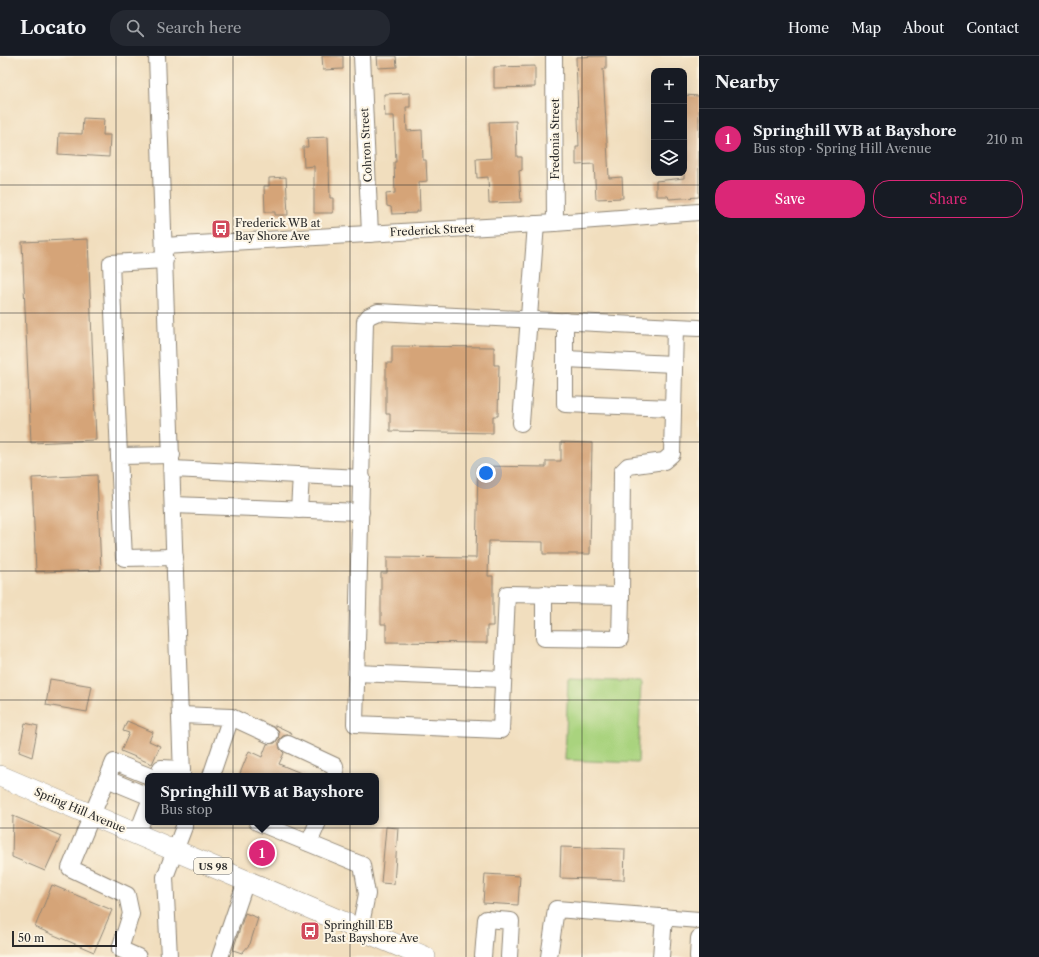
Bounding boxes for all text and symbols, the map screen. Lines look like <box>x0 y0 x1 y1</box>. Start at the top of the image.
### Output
search box <box>110 10 390 46</box>
text: Locato <box>20 16 86 39</box>
icon: search <box>124 17 146 39</box>
text: Search here <box>156 18 241 37</box>
text: Home <box>788 19 829 37</box>
text: Map <box>851 19 881 37</box>
text: About <box>903 19 944 37</box>
text: Contact <box>966 19 1019 37</box>
map controls <box>651 68 687 176</box>
button: + <box>651 68 687 104</box>
text: Nearby <box>715 72 779 92</box>
street label: Fredonia Street <box>548 98 562 180</box>
button: − <box>651 104 687 140</box>
street label: Cohron Street <box>357 107 375 182</box>
text: Springhill WB at Bayshore <box>753 121 956 140</box>
text: 1 <box>725 131 731 147</box>
text: 210 m <box>986 131 1023 147</box>
button: layers <box>651 140 687 176</box>
text: Bus stop · Spring Hill Avenue <box>753 140 932 156</box>
button: Save <box>715 180 865 218</box>
button: Share <box>873 180 1023 218</box>
place label: Frederick WB at Bay Shore Ave <box>235 216 320 243</box>
bus stop icon: Frederick WB at Bay Shore Ave <box>210 218 232 240</box>
street label: Frederick Street <box>389 221 475 239</box>
your location <box>476 463 496 483</box>
popup <box>145 773 379 825</box>
text: Springhill WB at Bayshore <box>160 782 364 801</box>
street label: Spring Hill Avenue <box>32 784 128 836</box>
text: Bus stop <box>160 801 213 817</box>
pin: 1 <box>249 838 275 868</box>
road number: US 98 <box>194 858 232 874</box>
place label: Springhill EB Past Bayshore Ave <box>324 918 418 945</box>
bus stop icon: Springhill EB Past Bayshore Ave <box>299 920 321 942</box>
scale bar <box>12 929 117 948</box>
text: 50 m <box>18 931 44 945</box>

